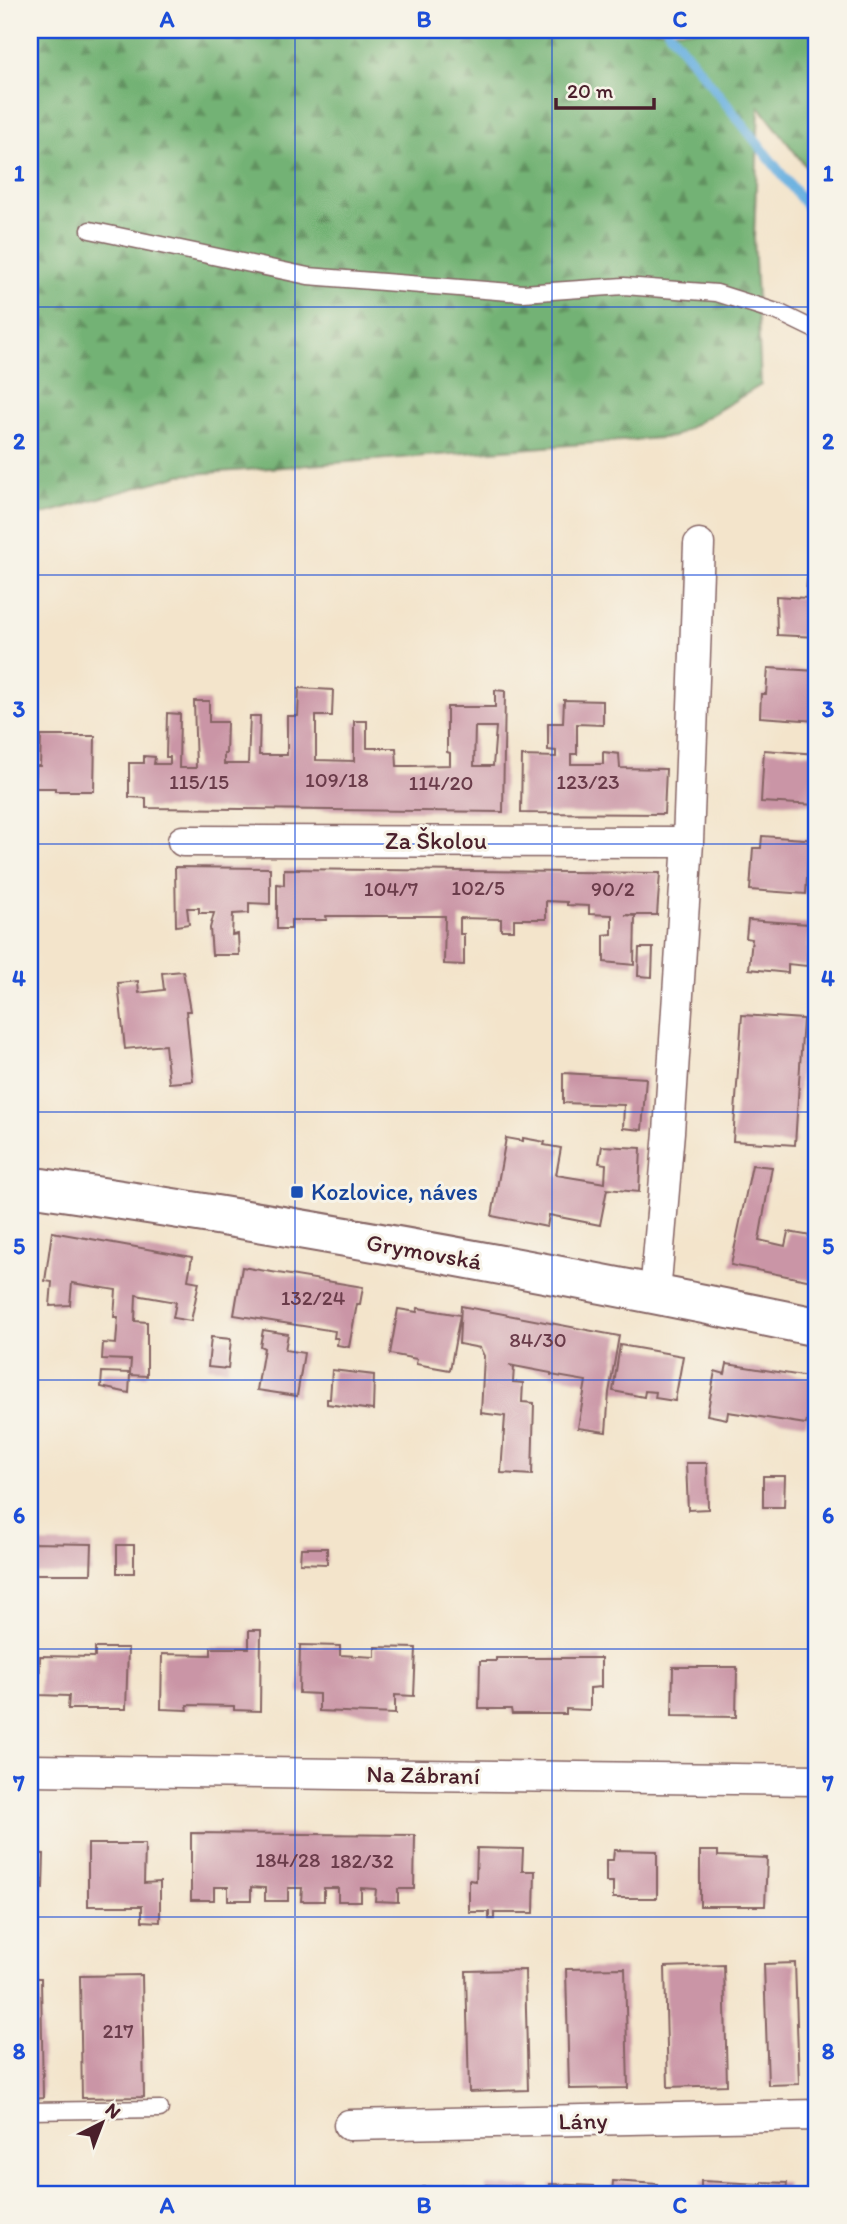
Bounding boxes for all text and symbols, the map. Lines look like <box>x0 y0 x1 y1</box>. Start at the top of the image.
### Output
text: A <box>159 5 175 33</box>
text: B <box>417 5 432 33</box>
text: C <box>673 5 688 33</box>
scale bar <box>556 66 654 110</box>
text: 20 m <box>567 78 614 103</box>
text: 1 <box>14 159 25 187</box>
text: 1 <box>823 159 834 187</box>
text: 2 <box>13 427 26 455</box>
text: 2 <box>822 427 835 455</box>
text: 3 <box>13 695 26 723</box>
text: 3 <box>822 695 835 723</box>
house number: 109/18 <box>305 767 369 792</box>
house number: 115/15 <box>169 769 229 794</box>
house number: 123/23 <box>556 769 620 794</box>
house number: 114/20 <box>409 770 473 795</box>
street label: Za Školou <box>385 826 487 855</box>
house number: 102/5 <box>451 875 505 900</box>
house number: 104/7 <box>364 876 418 901</box>
house number: 90/2 <box>591 876 635 901</box>
text: 4 <box>12 964 26 992</box>
text: 4 <box>821 964 835 992</box>
place label: Kozlovice, náves <box>311 1177 478 1206</box>
marker: Kozlovice, náves <box>289 1184 305 1200</box>
street label: Grymovská <box>364 1227 484 1276</box>
text: 5 <box>13 1232 25 1260</box>
text: 5 <box>822 1232 834 1260</box>
house number: 132/24 <box>281 1285 346 1310</box>
house number: 84/30 <box>509 1327 567 1352</box>
text: 6 <box>13 1501 25 1529</box>
text: 6 <box>822 1501 834 1529</box>
street label: Na Zábraní <box>366 1759 480 1790</box>
text: 7 <box>12 1769 25 1797</box>
text: 7 <box>821 1769 834 1797</box>
house number: 184/28 <box>255 1847 321 1872</box>
house number: 182/32 <box>330 1848 394 1873</box>
house number: 217 <box>102 2018 134 2043</box>
text: 8 <box>13 2037 26 2065</box>
text: 8 <box>822 2037 835 2065</box>
north arrow <box>66 2088 136 2158</box>
text: N <box>101 2098 126 2124</box>
street label: Lány <box>558 2106 608 2135</box>
text: A <box>159 2191 175 2219</box>
text: B <box>417 2191 432 2219</box>
text: C <box>673 2191 688 2219</box>

